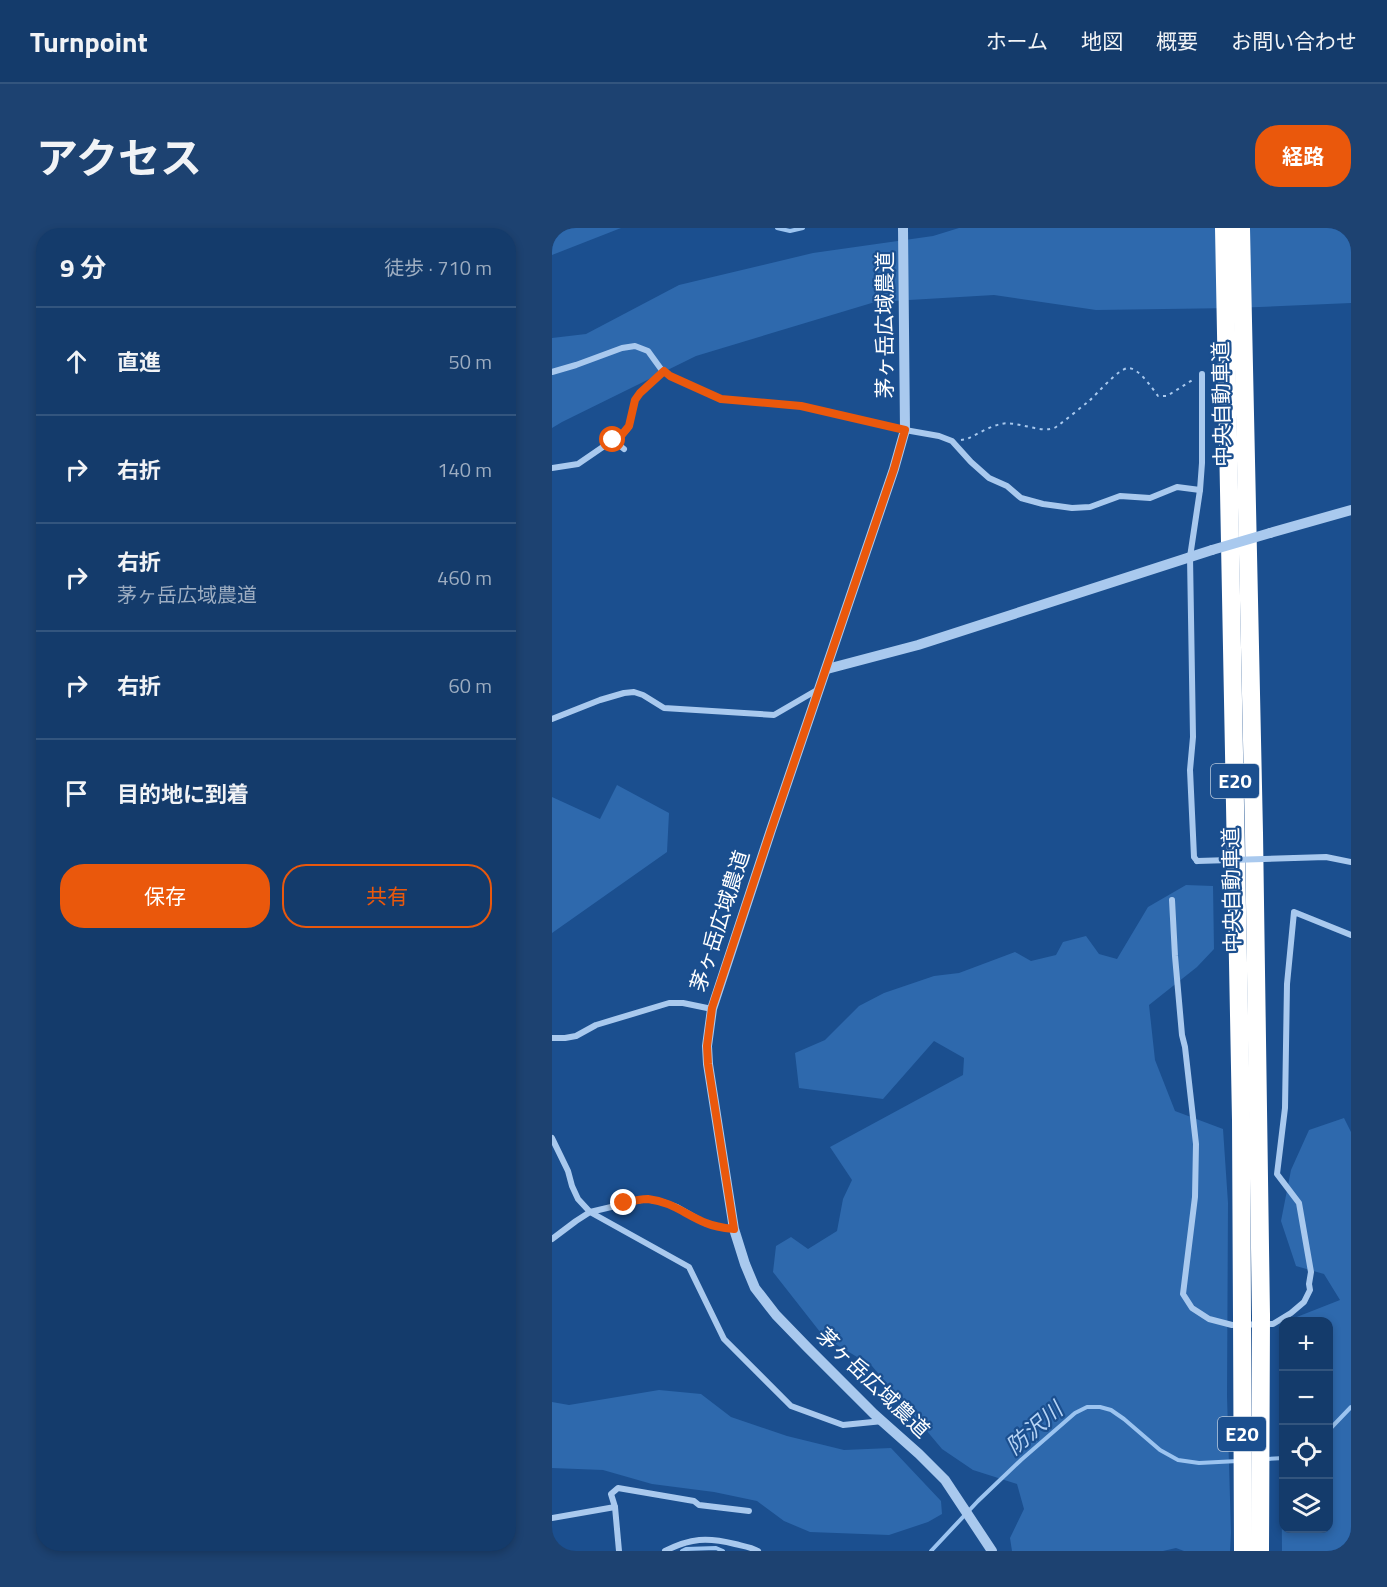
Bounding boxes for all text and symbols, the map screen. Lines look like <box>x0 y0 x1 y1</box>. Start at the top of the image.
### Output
text: Turnpoint <box>30 20 148 63</box>
text: ホーム <box>986 25 1048 57</box>
text: 地図 <box>1081 25 1123 57</box>
text: 概要 <box>1156 25 1198 57</box>
text: お問い合わせ <box>1231 25 1357 57</box>
text: アクセス <box>36 125 202 189</box>
button: 経路 <box>1255 125 1351 187</box>
text: 9 分 <box>60 248 106 287</box>
text: 徒歩 · 710 m <box>384 252 492 283</box>
street label: 茅ヶ岳広域農道 <box>868 252 900 399</box>
street label: 中央自動車道 <box>1204 341 1238 467</box>
icon: ahead <box>60 345 93 378</box>
text: 直進 <box>117 345 161 379</box>
text: 50 m <box>448 346 492 377</box>
route start <box>599 426 625 452</box>
icon: right <box>60 453 93 486</box>
text: 右折 <box>117 453 161 487</box>
text: 140 m <box>437 454 492 485</box>
text: 右折 <box>117 545 161 579</box>
icon: right <box>60 561 93 594</box>
text: 460 m <box>437 562 492 593</box>
text: 茅ヶ岳広域農道 <box>117 579 257 610</box>
icon: right <box>60 669 93 702</box>
text: 右折 <box>117 669 161 703</box>
text: 60 m <box>448 670 492 701</box>
road number: E20 <box>1211 764 1259 798</box>
icon: arrive <box>60 777 93 810</box>
text: 目的地に到着 <box>117 777 249 811</box>
street label: 中央自動車道 <box>1214 827 1248 953</box>
street label: 茅ヶ岳広域農道 <box>681 846 757 996</box>
button: 保存 <box>60 864 270 928</box>
button: 共有 <box>282 864 492 928</box>
route end <box>610 1189 636 1215</box>
map controls <box>1279 1317 1333 1533</box>
button: + <box>1279 1317 1333 1371</box>
street label: 茅ヶ岳広域農道 <box>810 1320 938 1445</box>
button: − <box>1279 1371 1333 1425</box>
water label: 防沢川 <box>998 1392 1072 1462</box>
road number: E20 <box>1218 1417 1266 1451</box>
button: locate <box>1279 1425 1333 1479</box>
button: layers <box>1279 1479 1333 1533</box>

